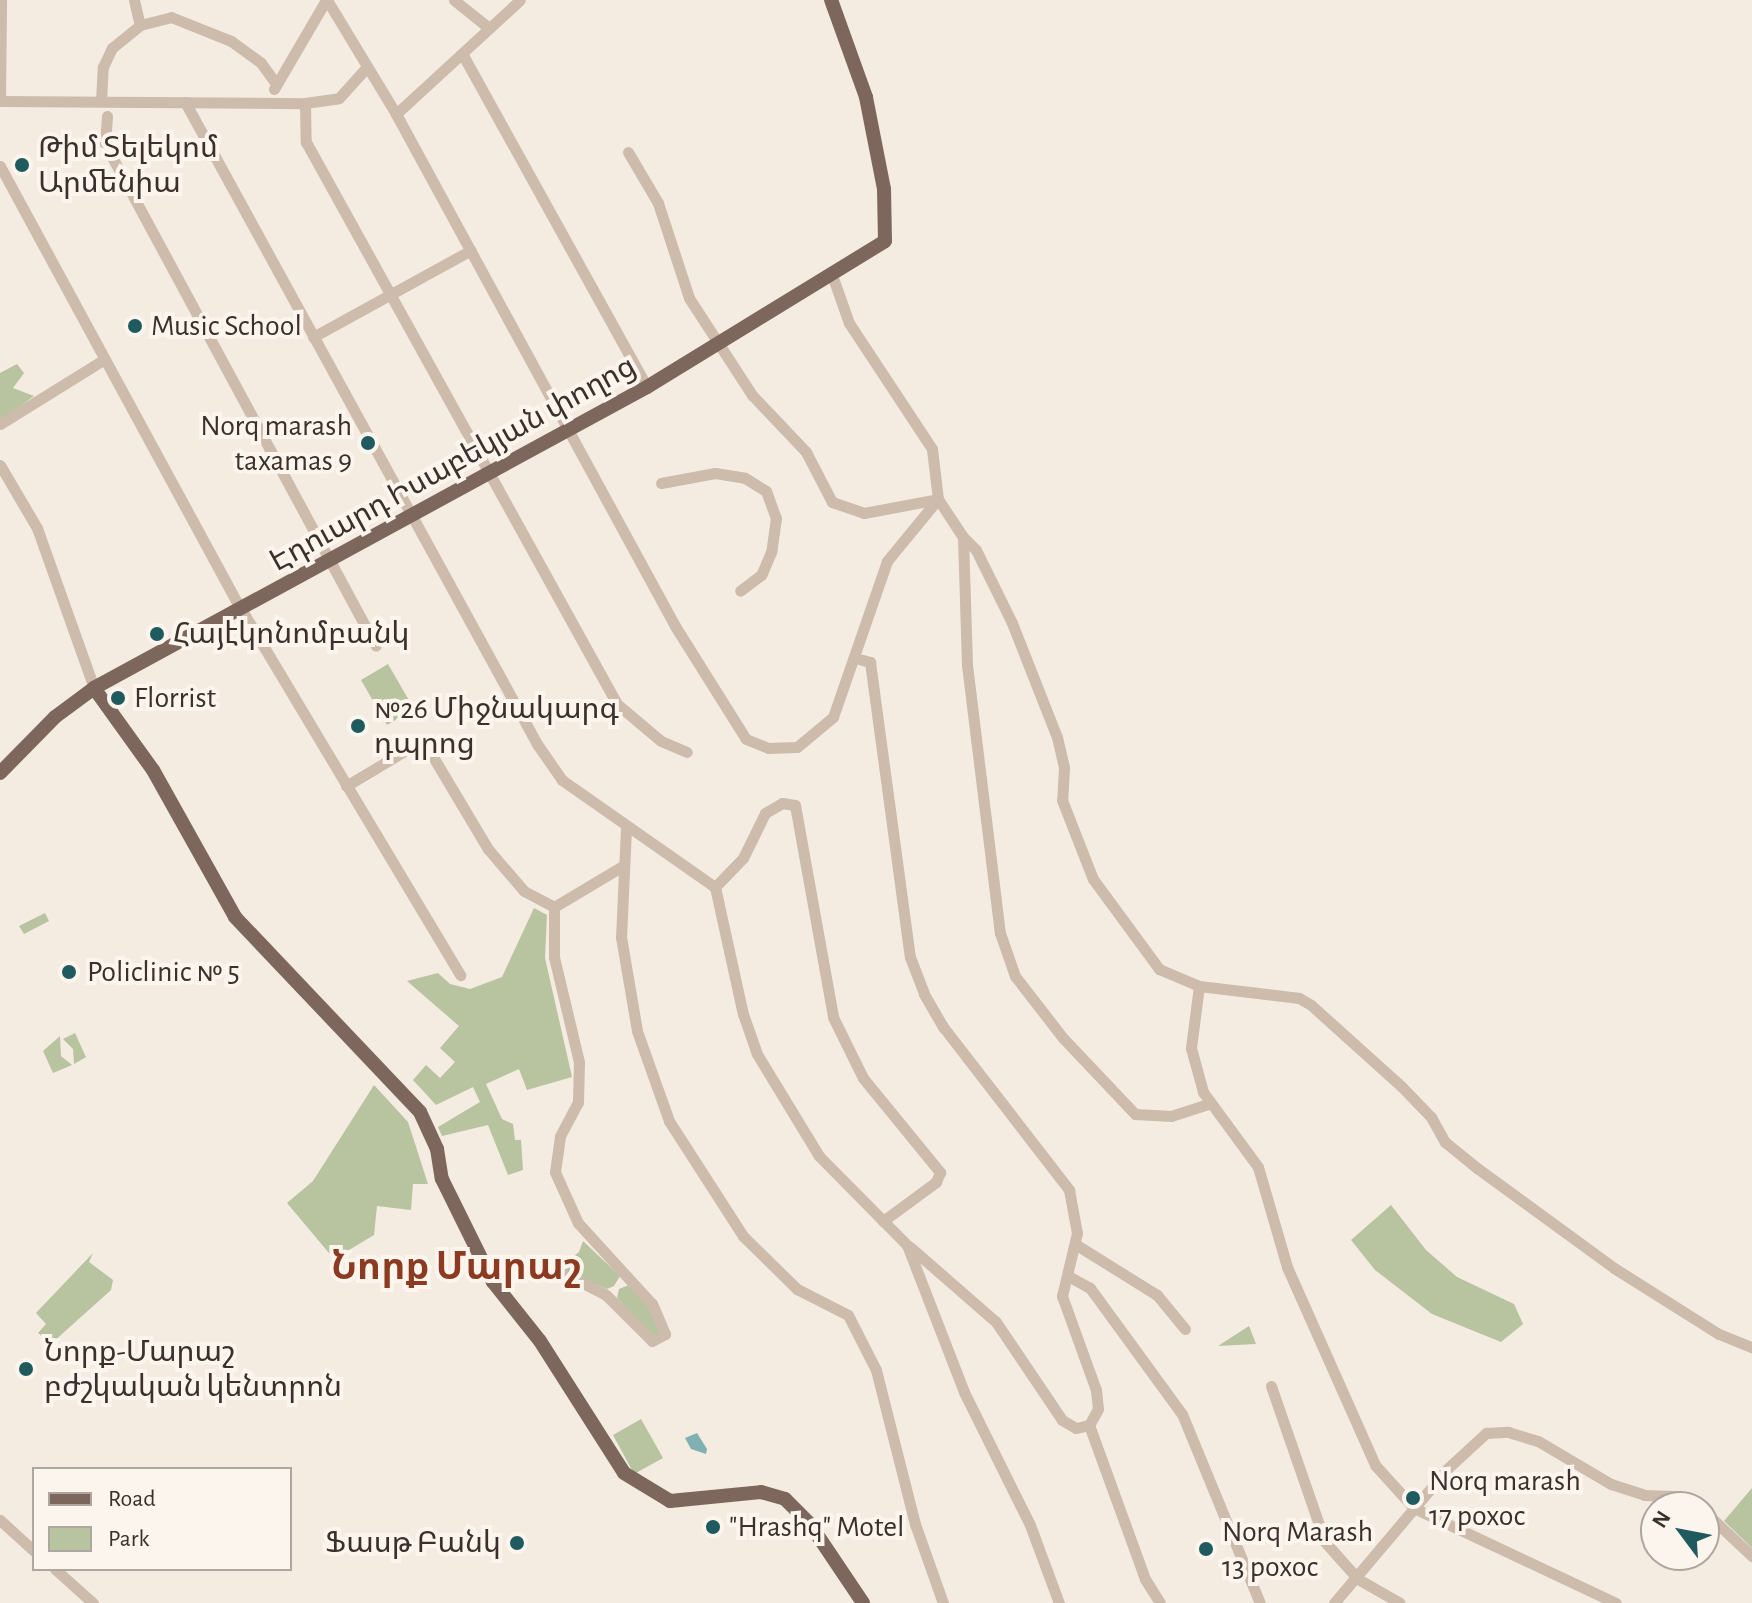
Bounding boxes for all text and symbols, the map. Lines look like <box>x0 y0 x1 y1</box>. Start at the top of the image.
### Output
place label: Թիմ Տելեկոմ Արմենիա <box>38 130 218 200</box>
marker: Թիմ Տելեկոմ Արմենիա <box>13 156 31 174</box>
place label: Music School <box>151 308 302 344</box>
marker: Music School <box>126 317 144 335</box>
street label: Էդուարդ Իսաբեկյան փողոց <box>264 348 642 580</box>
place label: Norq marash taxamas 9 <box>200 408 352 478</box>
marker: Norq marash taxamas 9 <box>359 434 377 452</box>
place label: Հայէկոնոմբանկ <box>173 616 410 652</box>
marker: Հայէկոնոմբանկ <box>148 625 166 643</box>
place label: Florrist <box>134 680 216 716</box>
marker: Florrist <box>109 689 127 707</box>
place label: №26 Միջնակարգ դպրոց <box>374 691 619 762</box>
marker: №26 Միջնակարգ դպրոց <box>349 717 367 735</box>
place label: Policlinic № 5 <box>87 954 240 990</box>
marker: Policlinic № 5 <box>58 961 80 983</box>
district label: Նորք Մարաշ <box>331 1246 581 1292</box>
place label: Նորք-Մարաշ բժշկական կենտրոն <box>44 1334 342 1404</box>
marker: Նորք-Մարաշ բժշկական կենտրոն <box>15 1358 37 1380</box>
place label: Norq marash 17 poxoc <box>1429 1463 1581 1534</box>
legend <box>32 1467 292 1571</box>
text: Road <box>108 1487 156 1511</box>
marker: Norq marash 17 poxoc <box>1404 1489 1422 1507</box>
north arrow <box>1640 1491 1720 1571</box>
text: N <box>1648 1507 1675 1532</box>
place label: "Hrashq" Motel <box>729 1509 904 1545</box>
place label: Norq Marash 13 poxoc <box>1222 1514 1373 1584</box>
marker: "Hrashq" Motel <box>704 1518 722 1536</box>
place label: Ֆասթ Բանկ <box>325 1525 501 1561</box>
text: Park <box>108 1527 149 1551</box>
marker: Ֆասթ Բանկ <box>508 1534 526 1552</box>
marker: Norq Marash 13 poxoc <box>1197 1540 1215 1558</box>

